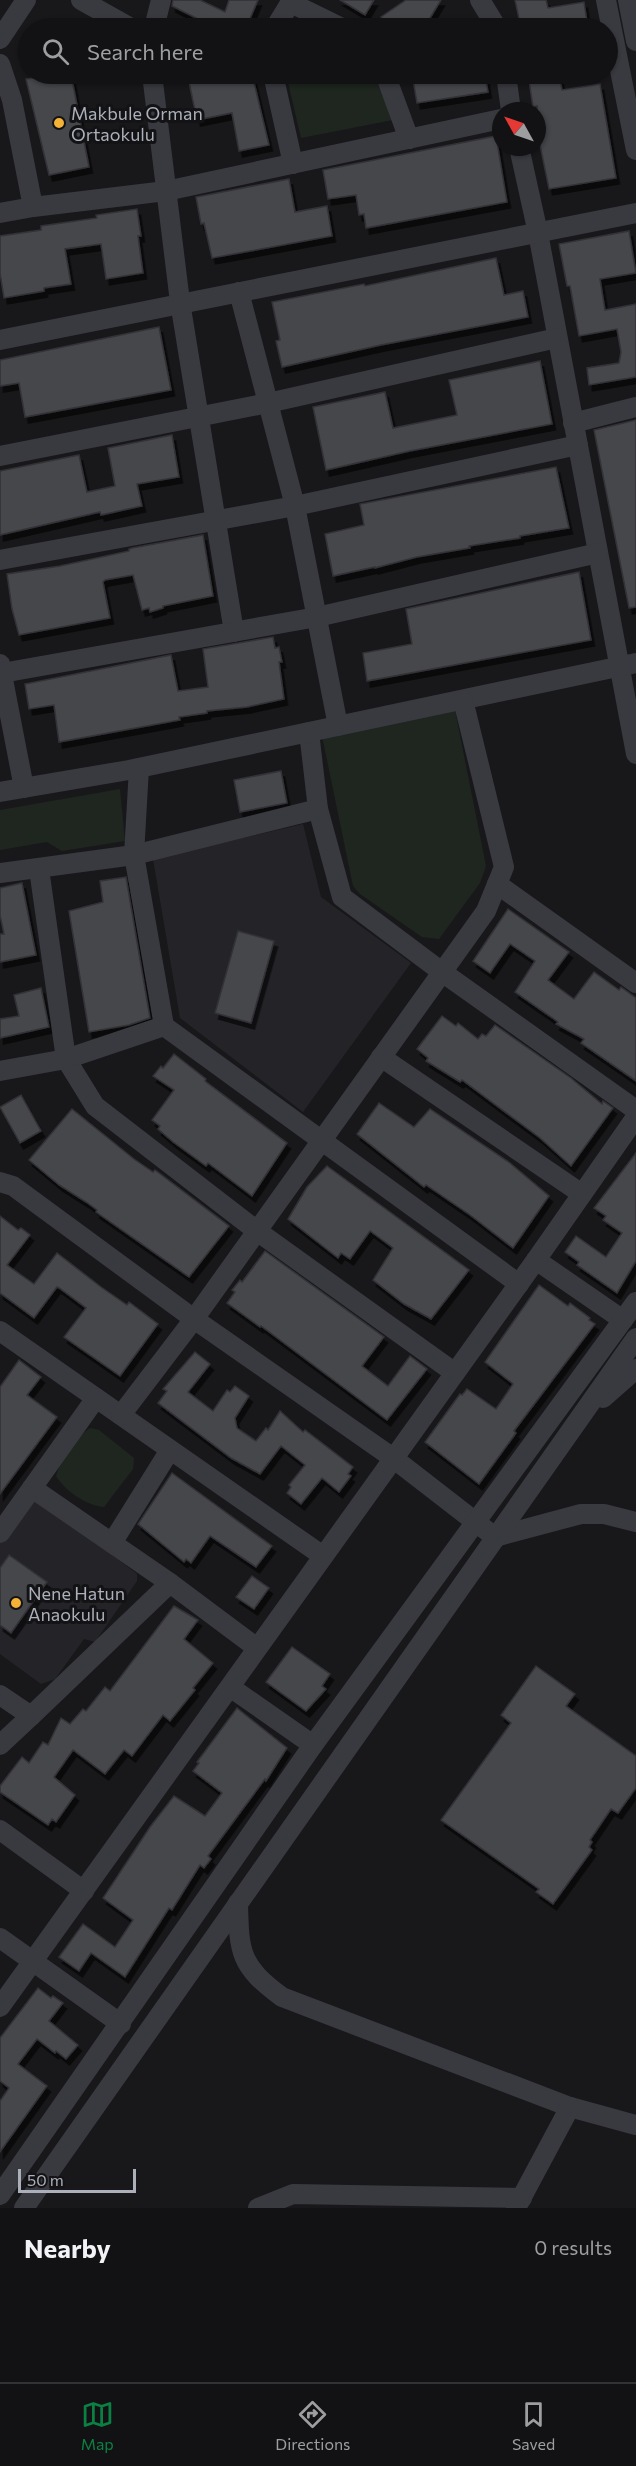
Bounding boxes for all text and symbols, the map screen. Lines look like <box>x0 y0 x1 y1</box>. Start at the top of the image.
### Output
search box <box>18 18 618 84</box>
icon: search <box>39 35 72 68</box>
text: Search here <box>87 38 203 65</box>
place label: Makbule Orman Ortaokulu <box>71 102 203 145</box>
north arrow <box>492 102 546 156</box>
marker: Makbule Orman Ortaokulu <box>52 116 66 130</box>
place label: Nene Hatun Anaokulu <box>28 1582 125 1625</box>
marker: Nene Hatun Anaokulu <box>9 1596 23 1610</box>
scale bar <box>18 2166 136 2194</box>
text: 50 m <box>27 2170 64 2189</box>
text: Nearby <box>24 2232 111 2263</box>
text: 0 results <box>534 2235 612 2259</box>
tab: Map <box>81 2398 114 2453</box>
tab: Directions <box>275 2398 350 2453</box>
tab: Saved <box>512 2398 555 2453</box>

